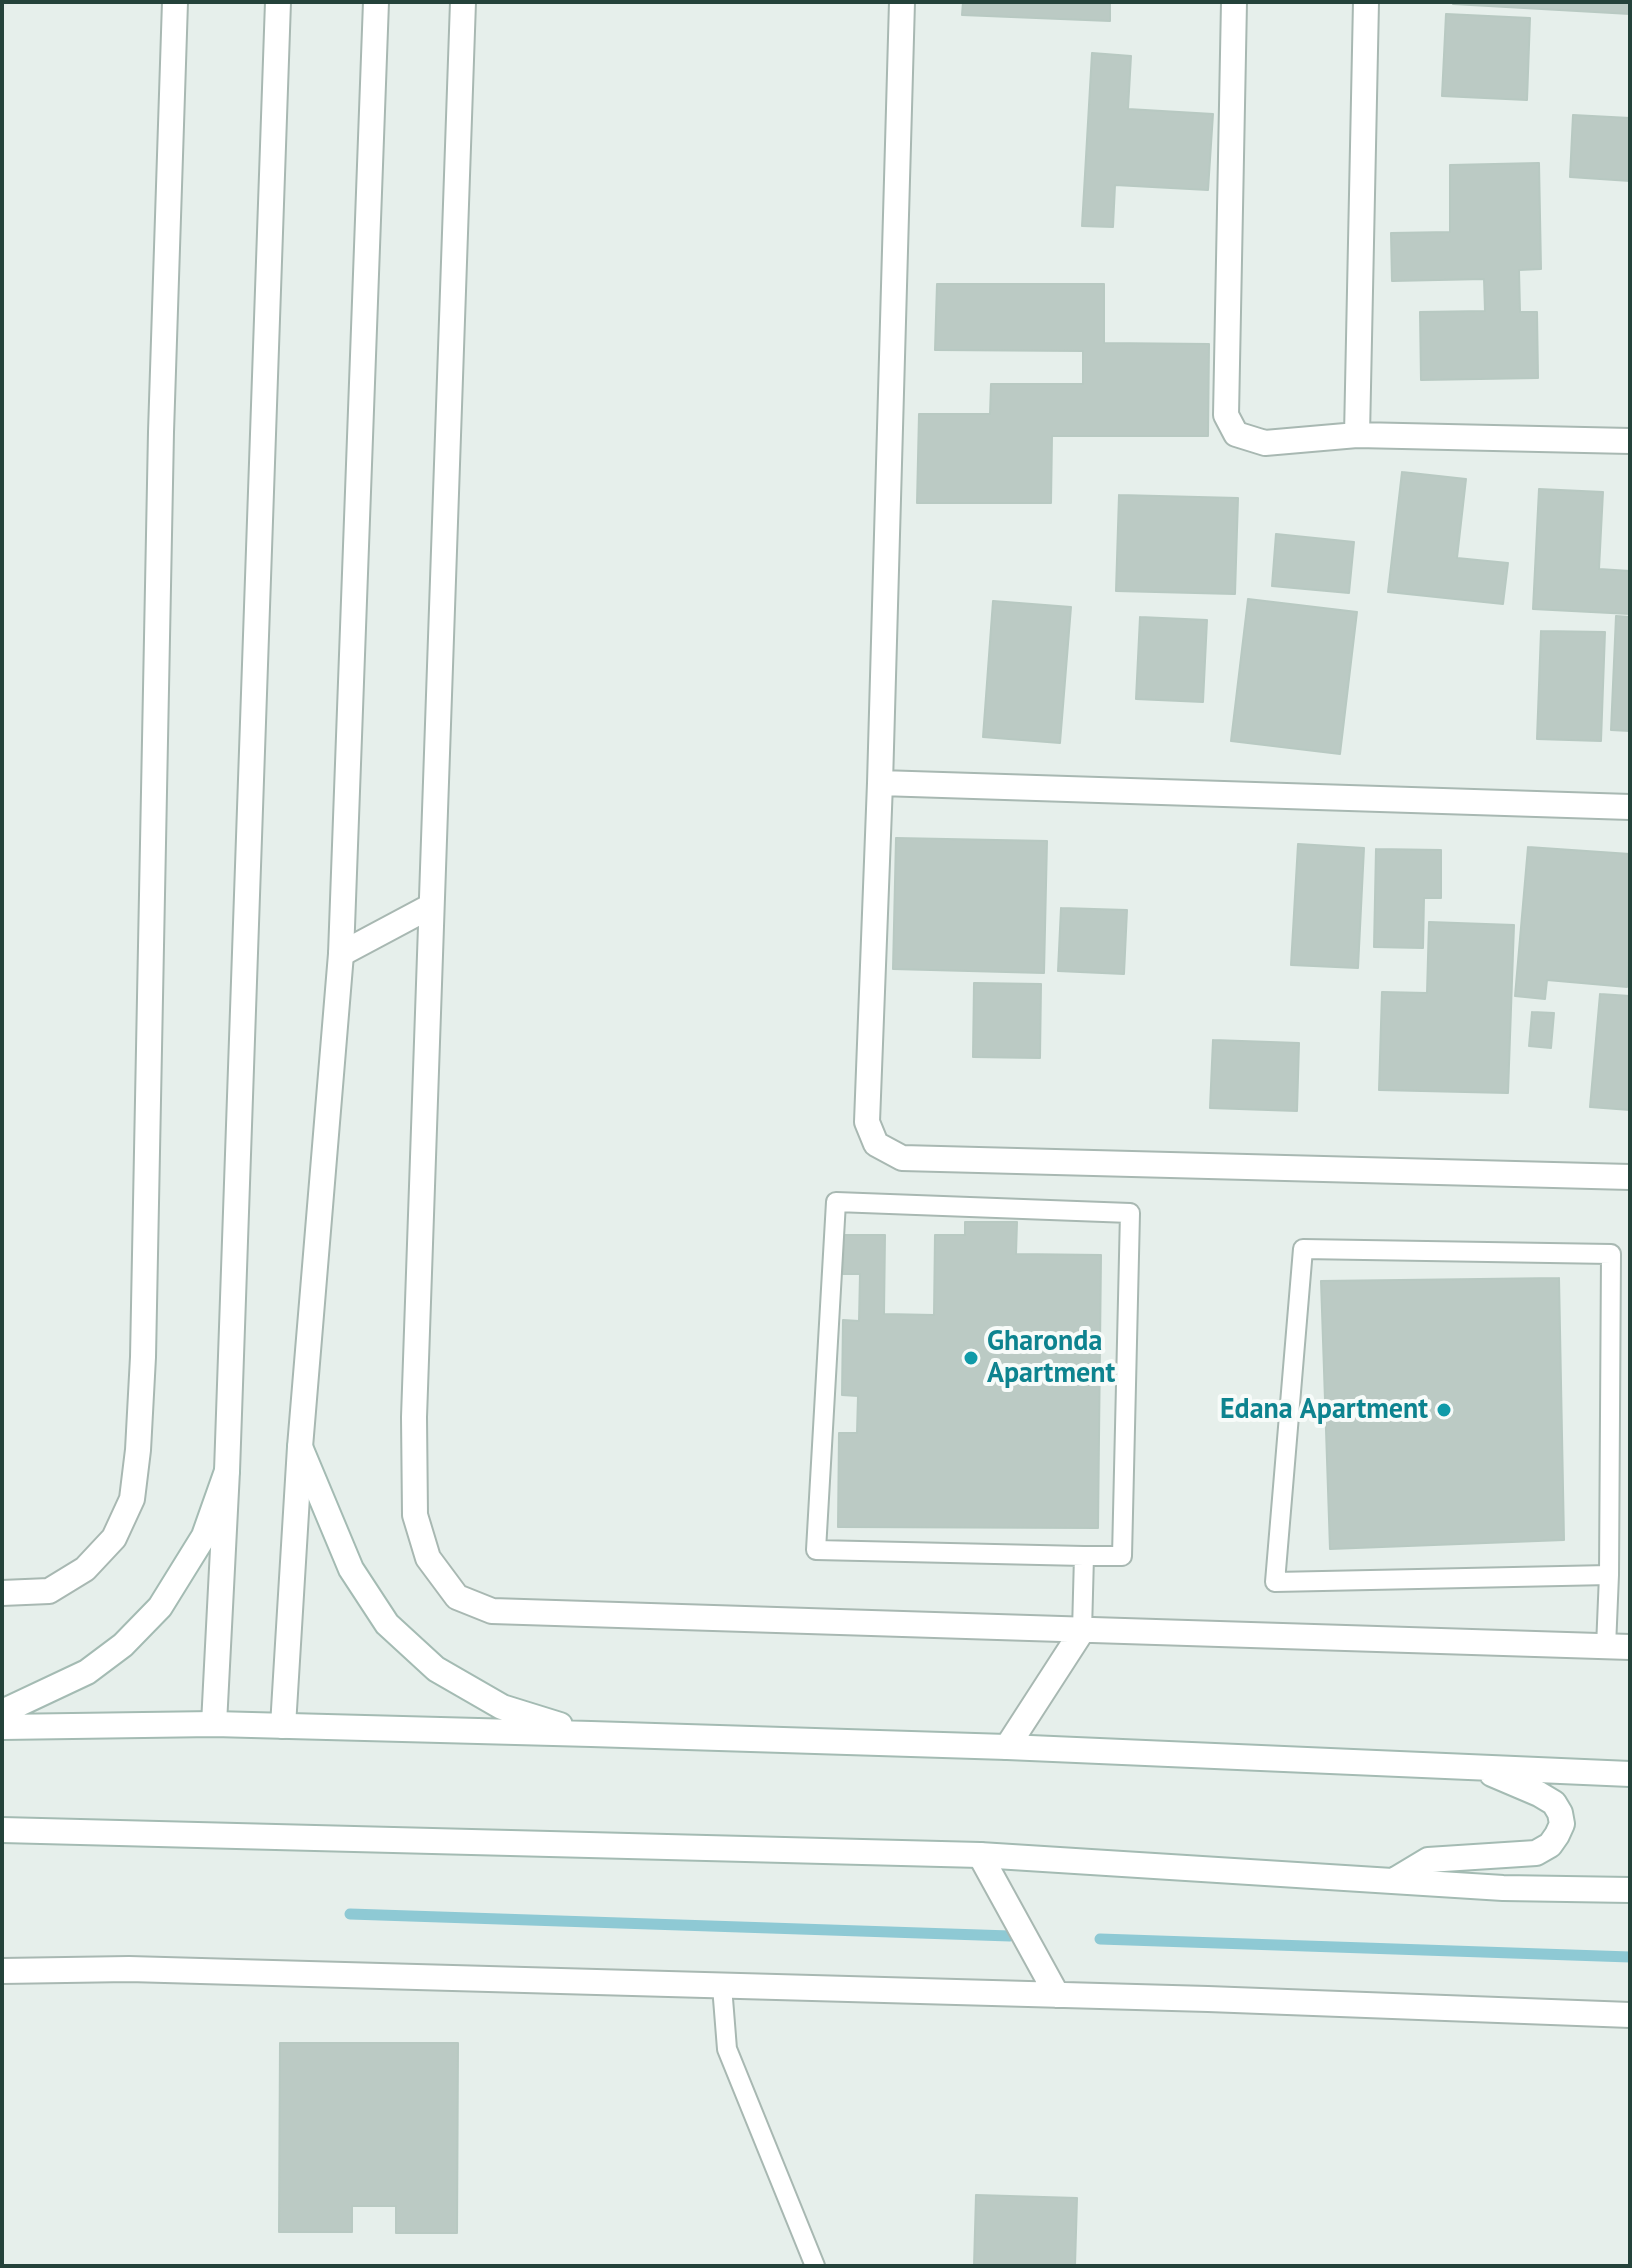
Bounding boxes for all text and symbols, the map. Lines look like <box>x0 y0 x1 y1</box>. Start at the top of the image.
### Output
place label: Gharonda Apartment <box>987 1325 1115 1391</box>
marker: Gharonda Apartment <box>962 1349 980 1367</box>
place label: Edana Apartment <box>1220 1393 1428 1427</box>
marker: Edana Apartment <box>1435 1401 1453 1419</box>

